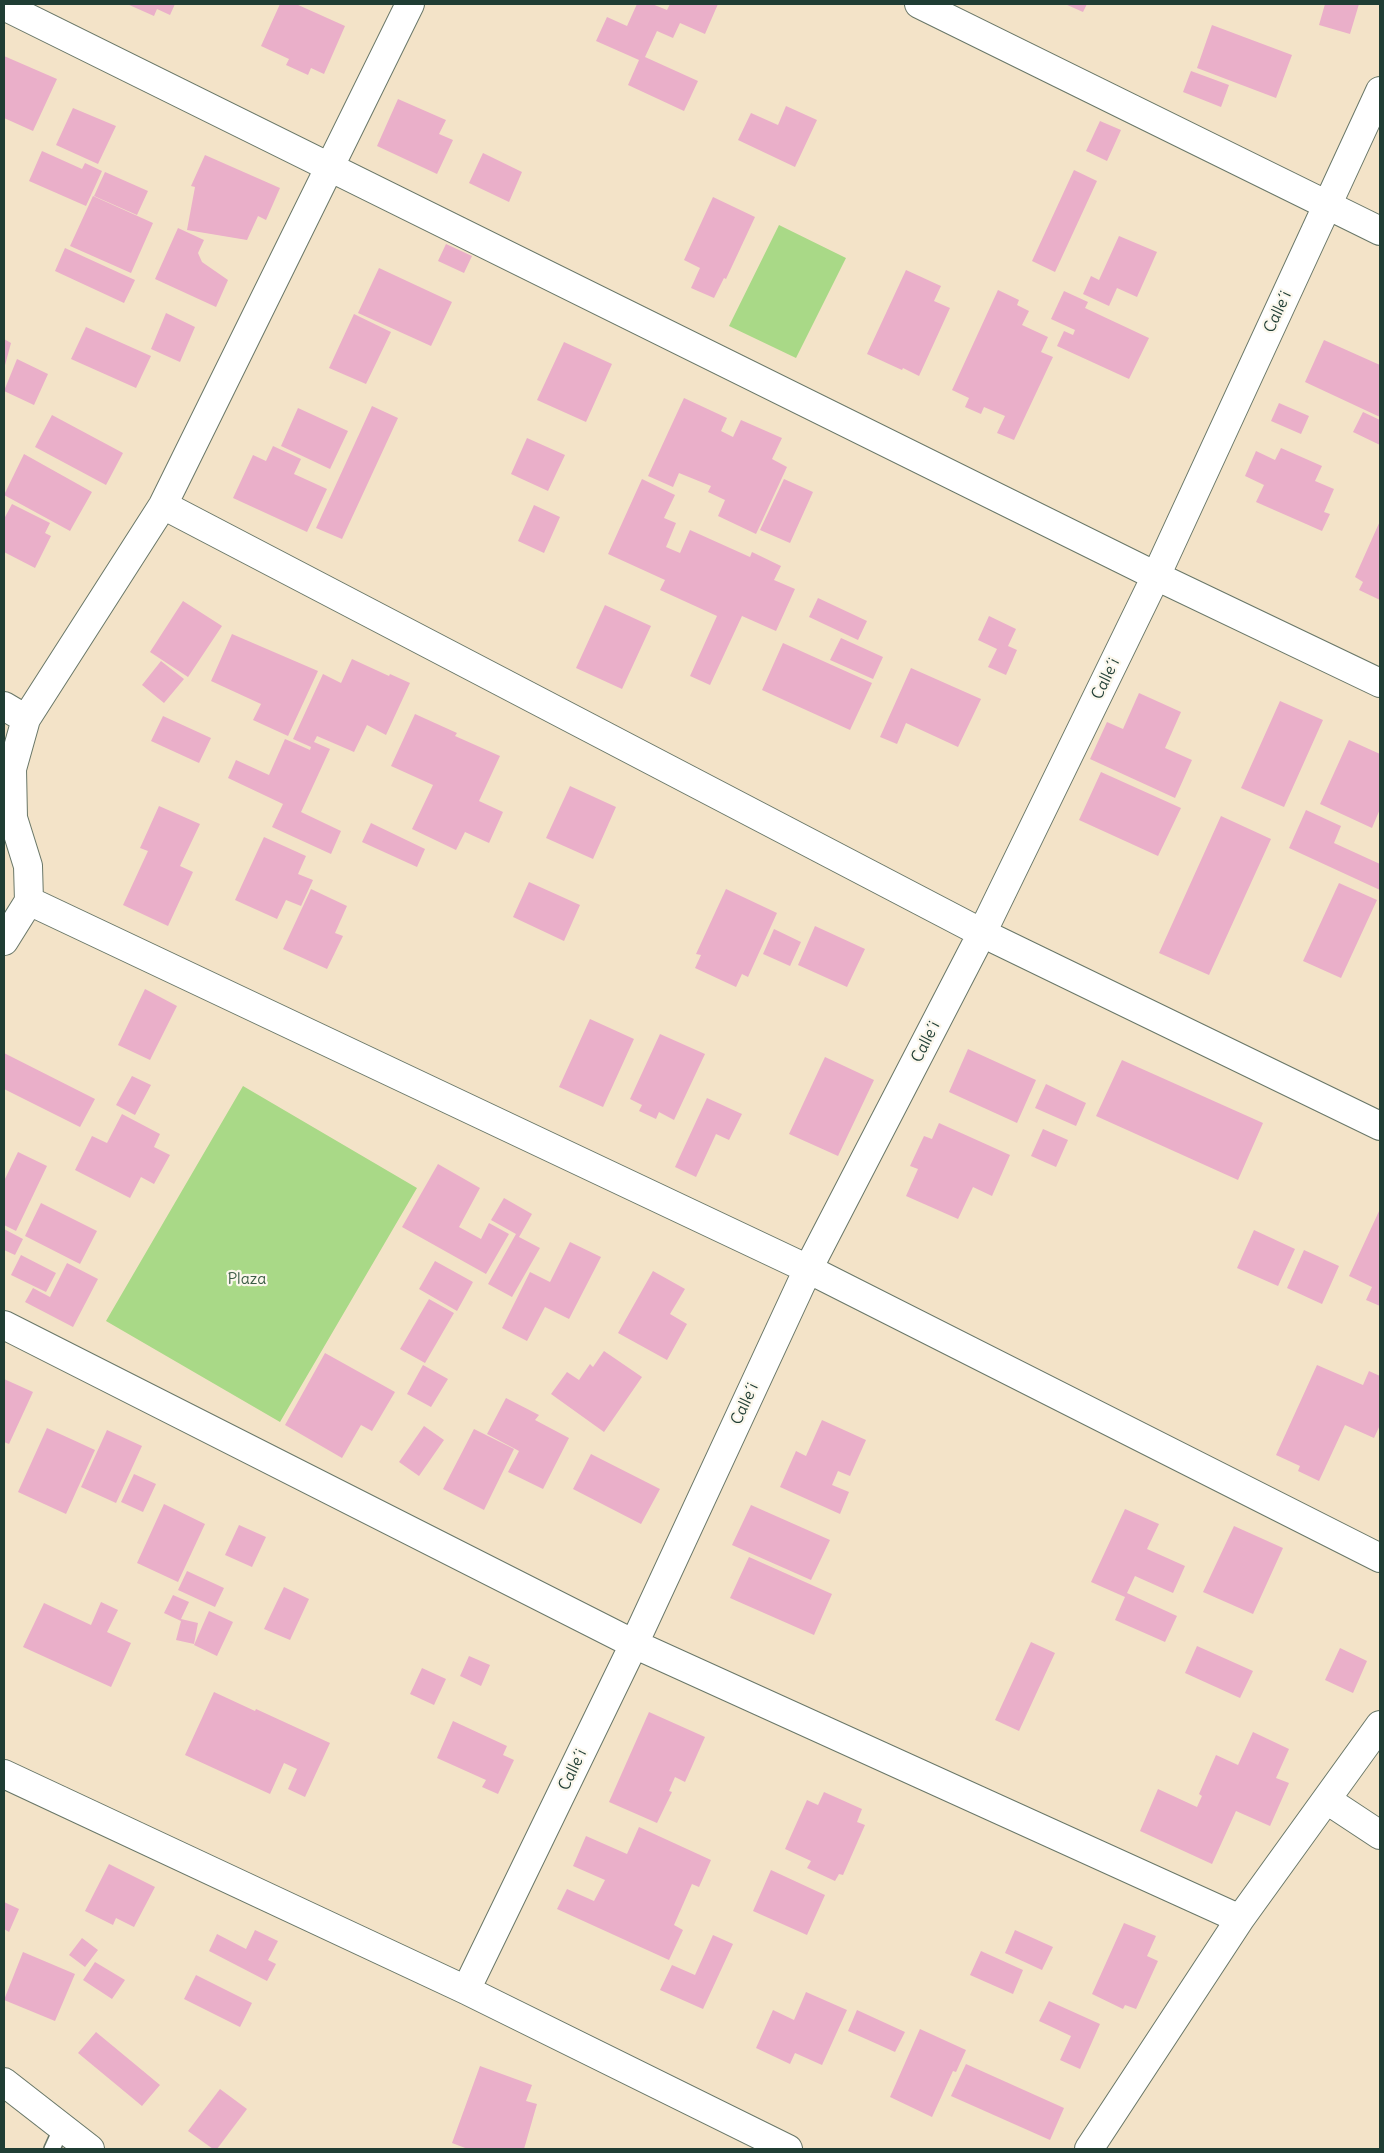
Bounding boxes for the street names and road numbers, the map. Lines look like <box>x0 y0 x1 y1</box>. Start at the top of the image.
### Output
street label: Calle´i <box>1260 288 1296 336</box>
street label: Calle´i <box>1088 655 1124 703</box>
street label: Calle´i <box>908 1018 944 1066</box>
street label: Calle´i <box>727 1380 763 1428</box>
street label: Calle´i <box>555 1746 591 1794</box>

